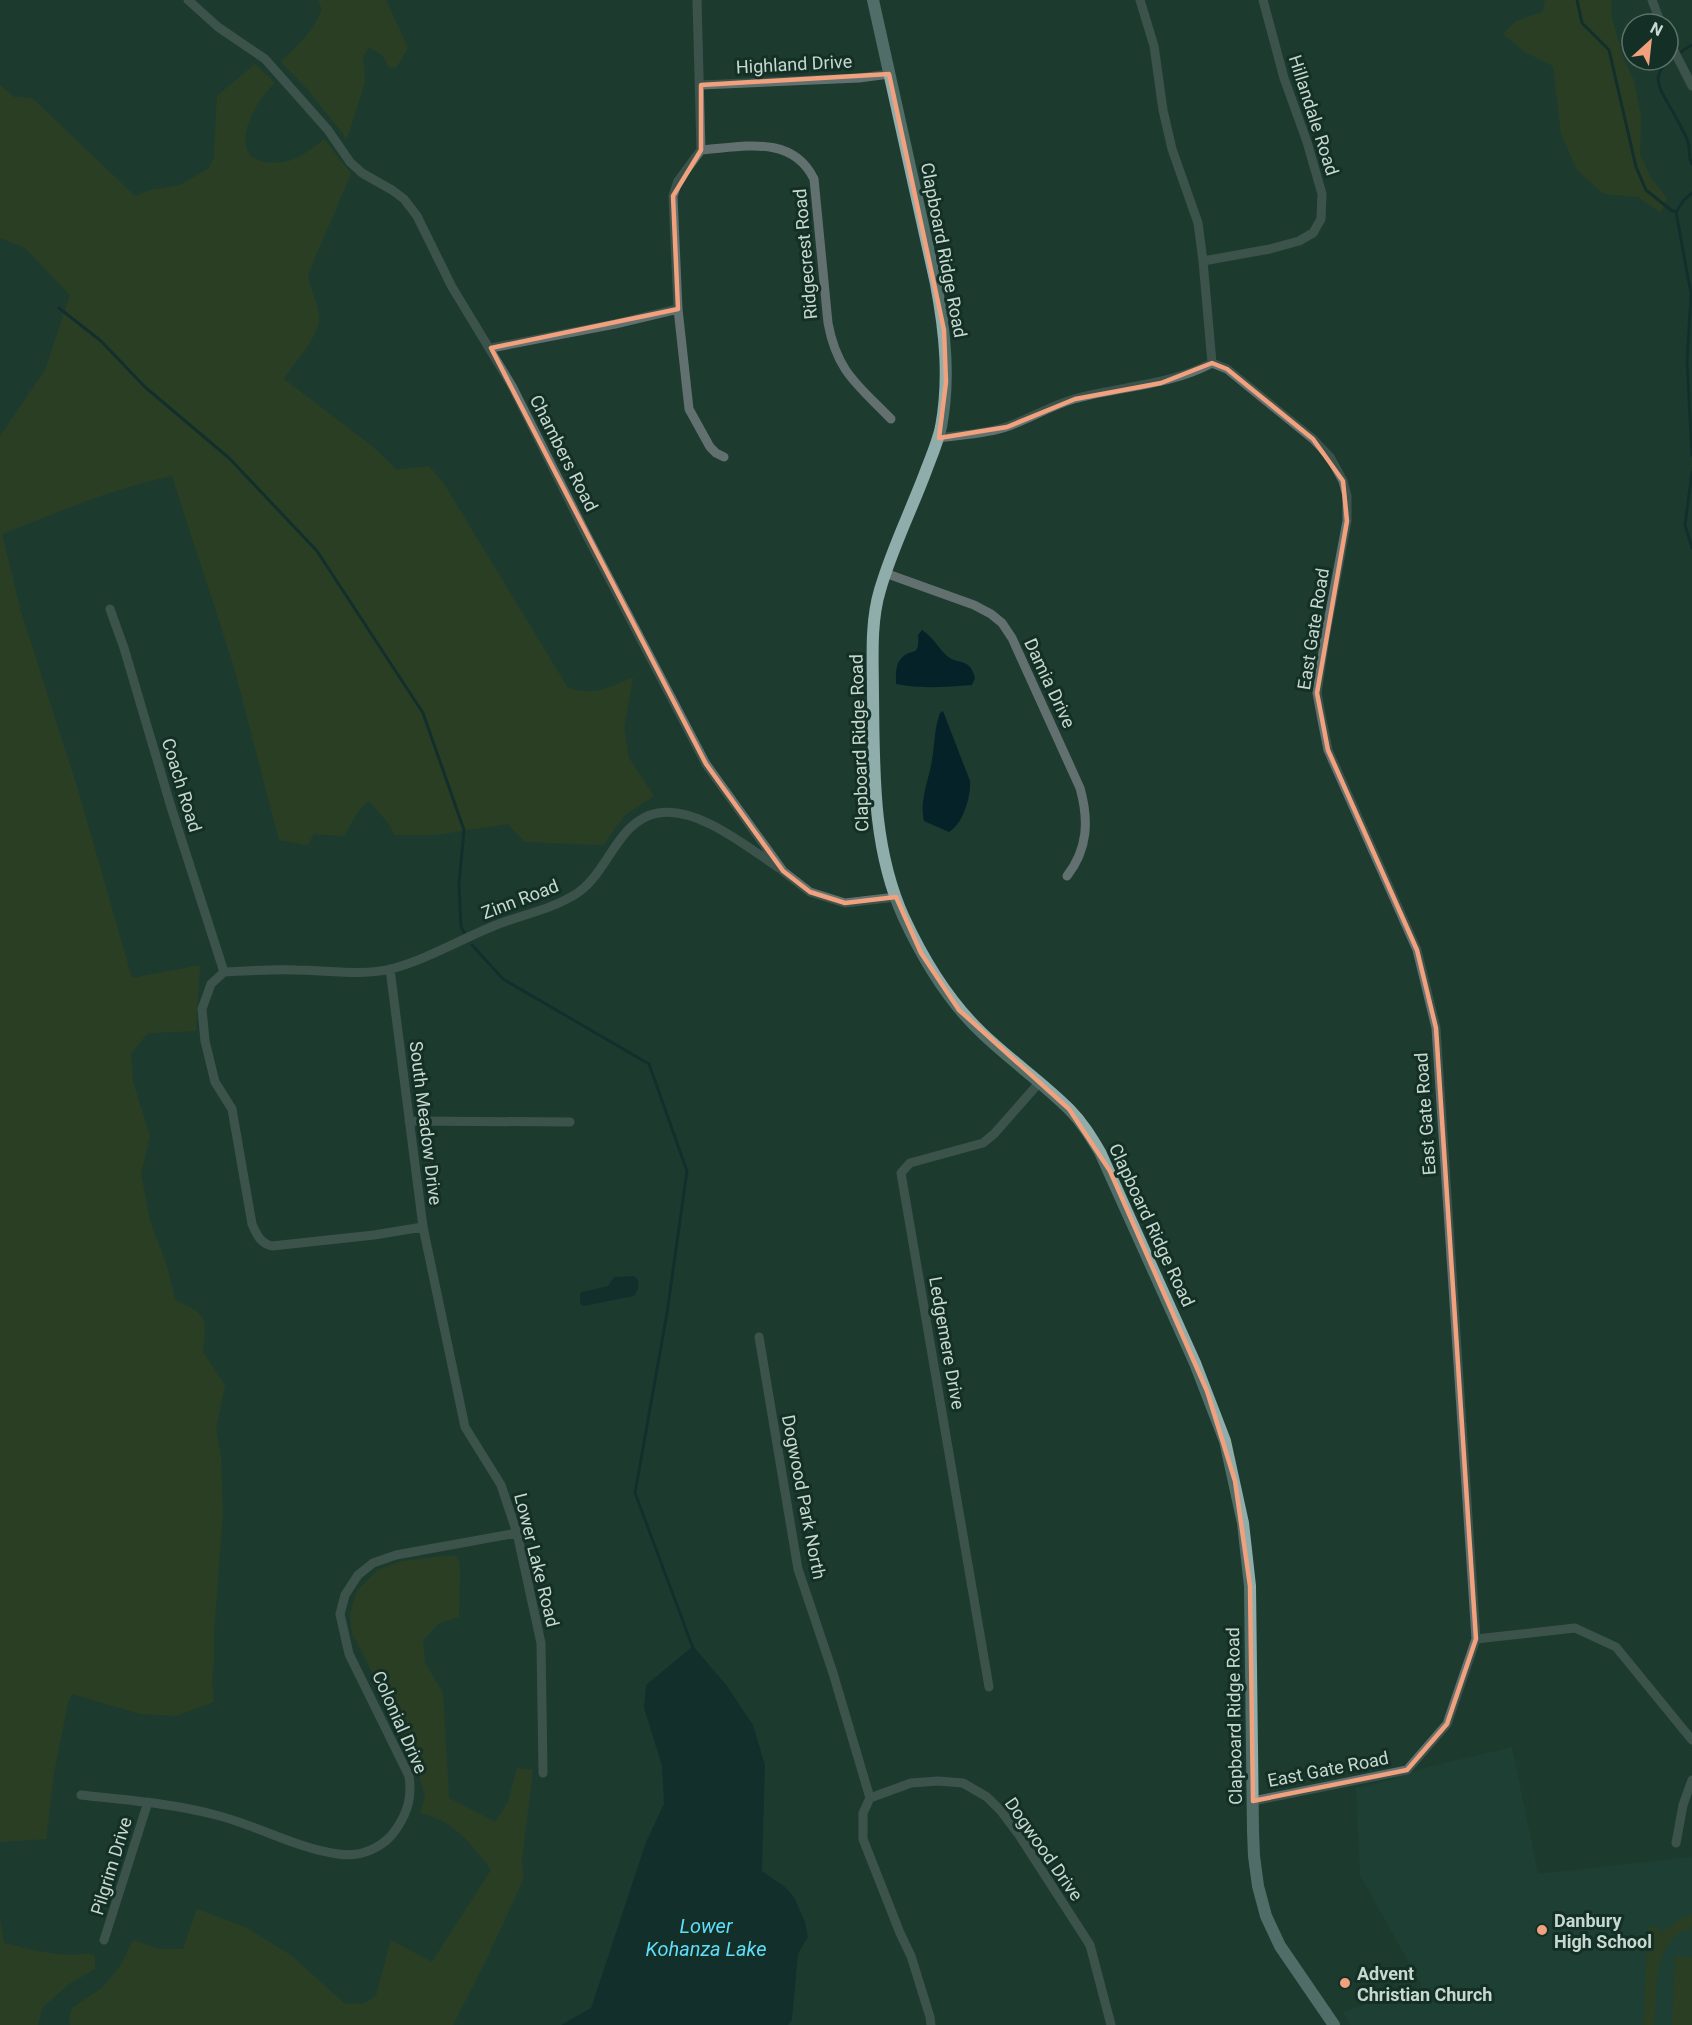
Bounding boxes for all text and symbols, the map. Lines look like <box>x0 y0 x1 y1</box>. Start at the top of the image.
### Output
north arrow <box>1620 12 1680 72</box>
text: N <box>1647 18 1666 40</box>
street label: Highland Drive <box>735 50 853 78</box>
street label: Hillandale Road <box>1285 52 1343 178</box>
street label: Clapboard Ridge Road <box>917 161 971 339</box>
street label: Ridgecrest Road <box>789 188 821 320</box>
street label: Chambers Road <box>526 391 602 515</box>
street label: East Gate Road <box>1293 567 1333 691</box>
street label: Damia Drive <box>1020 635 1080 731</box>
street label: Clapboard Ridge Road <box>845 654 873 832</box>
street label: Coach Road <box>158 736 206 834</box>
street label: Zinn Road <box>479 875 561 923</box>
street label: South Meadow Drive <box>406 1040 446 1206</box>
street label: East Gate Road <box>1410 1052 1440 1176</box>
street label: Clapboard Ridge Road <box>1105 1140 1199 1310</box>
street label: Ledgemere Drive <box>925 1275 969 1411</box>
street label: Dogwood Park North <box>778 1413 830 1581</box>
street label: Lower Lake Road <box>510 1491 564 1629</box>
street label: Clapboard Ridge Road <box>1222 1627 1246 1805</box>
street label: Colonial Drive <box>368 1667 432 1777</box>
street label: East Gate Road <box>1266 1747 1390 1791</box>
street label: Dogwood Drive <box>1001 1793 1087 1905</box>
street label: Pilgrim Drive <box>86 1814 136 1918</box>
place label: Danbury High School <box>1554 1910 1652 1952</box>
water label: Lower Kohanza Lake <box>646 1914 766 1961</box>
marker: Danbury High School <box>1535 1923 1549 1937</box>
place label: Advent Christian Church <box>1357 1963 1492 2005</box>
marker: Advent Christian Church <box>1338 1976 1352 1990</box>

